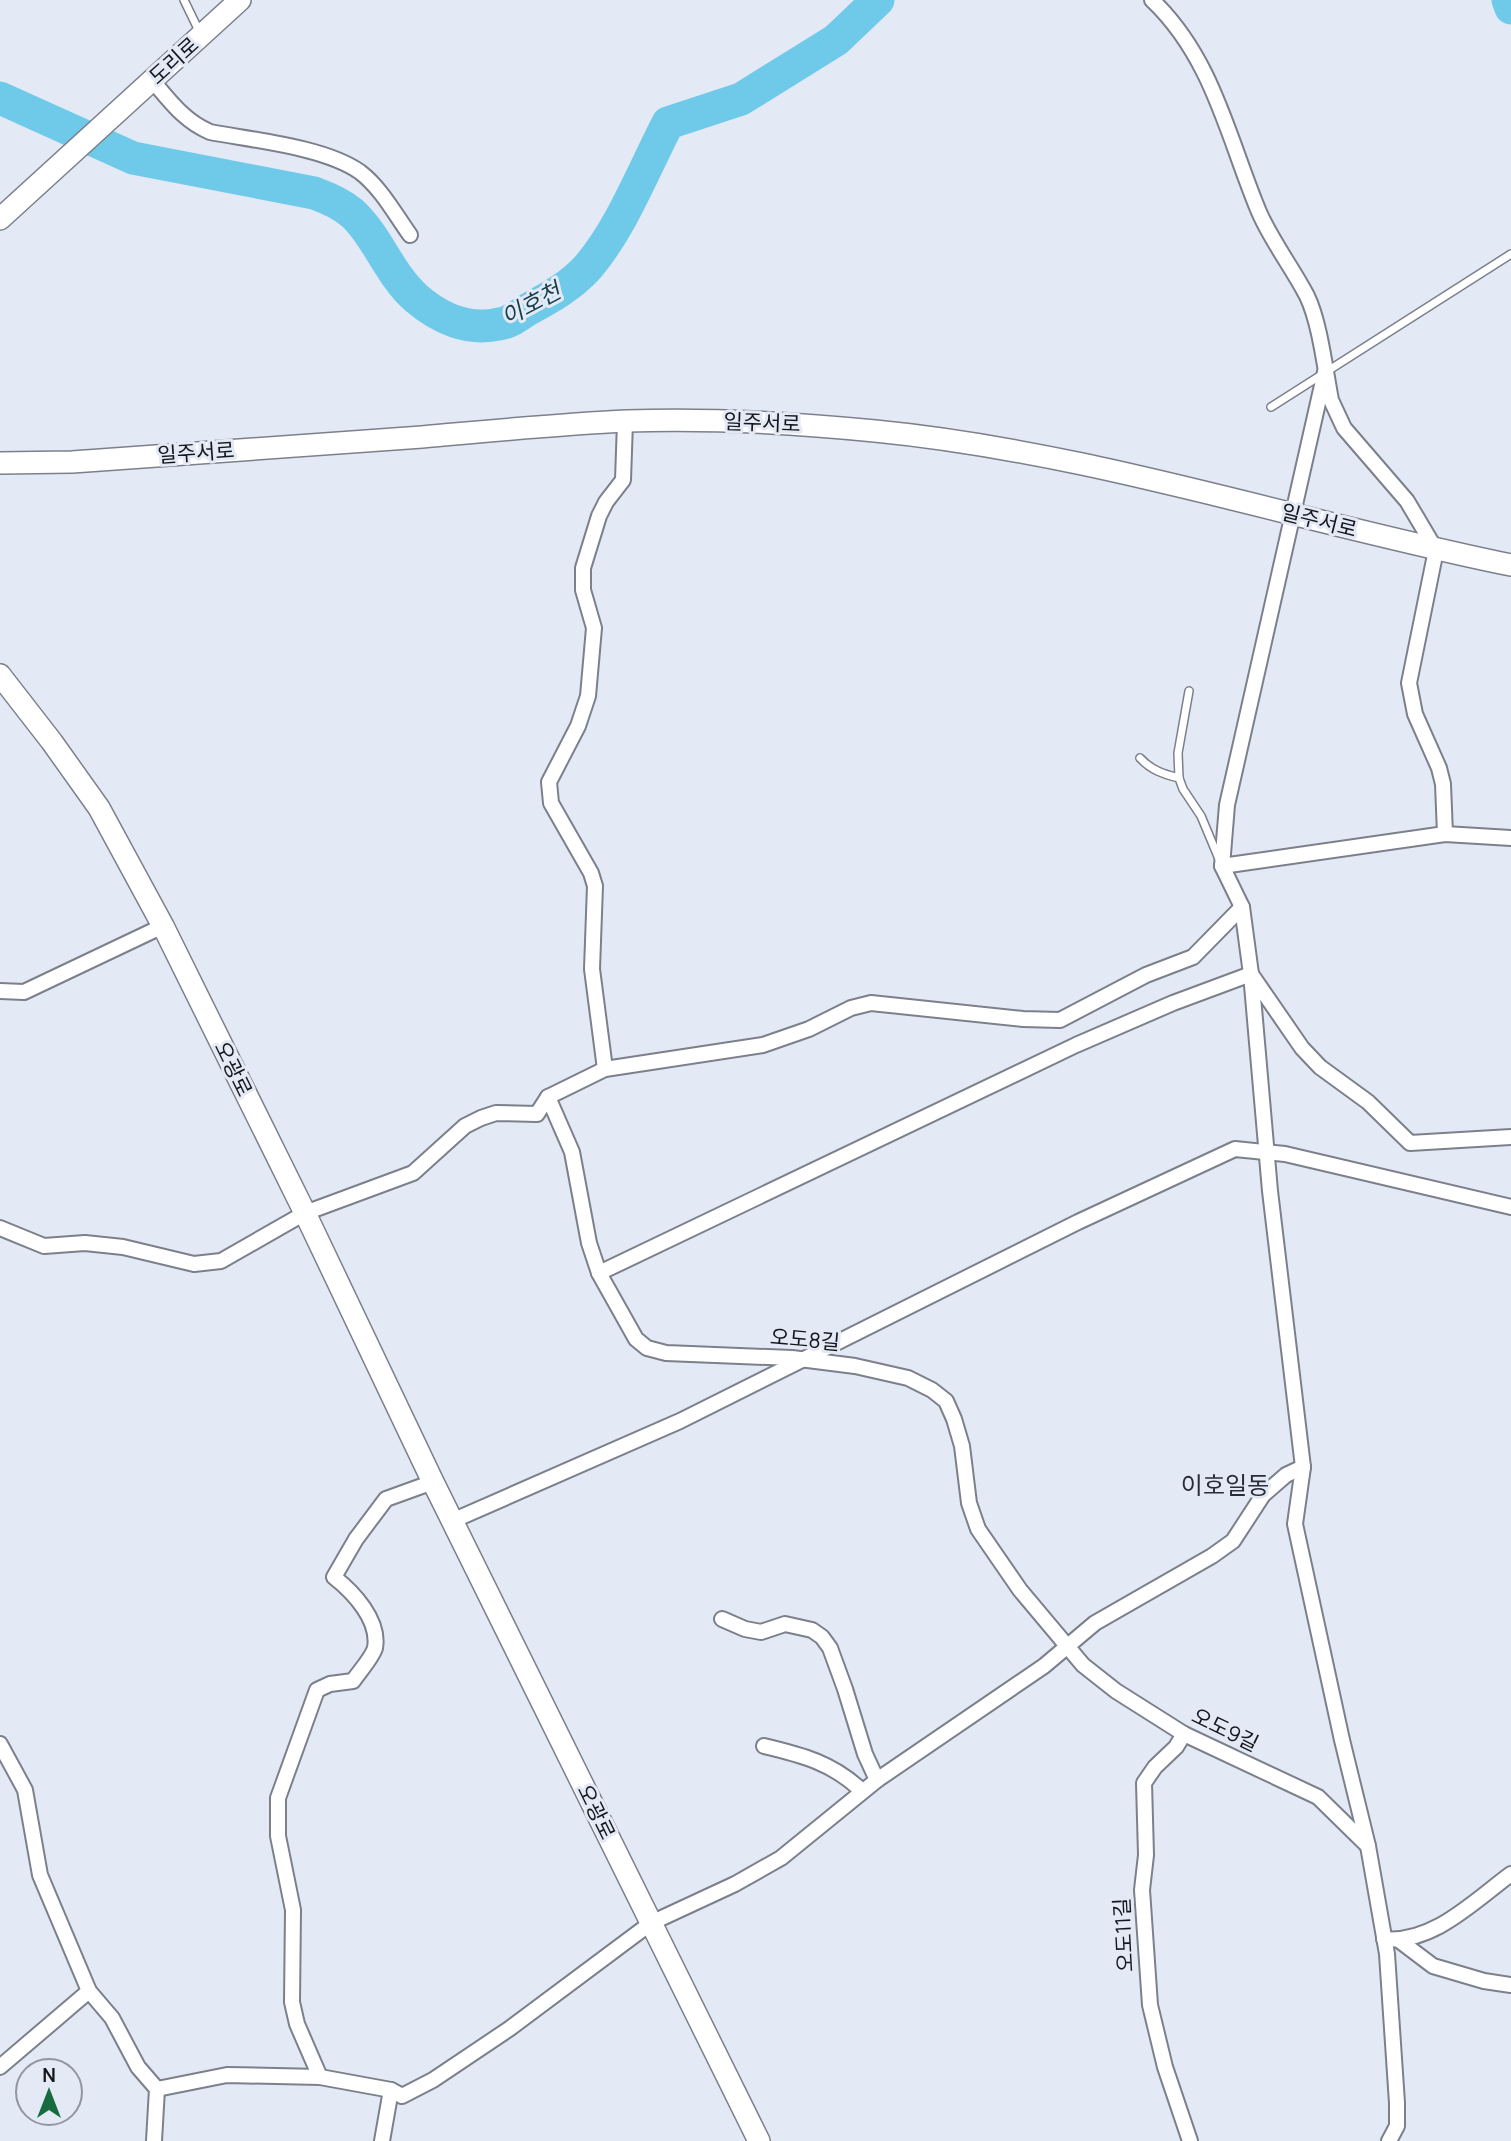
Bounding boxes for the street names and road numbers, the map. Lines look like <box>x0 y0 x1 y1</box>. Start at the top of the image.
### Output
street label: 도리로 <box>142 30 204 90</box>
street label: 일주서로 <box>723 407 801 437</box>
street label: 일주서로 <box>156 435 235 469</box>
street label: 일주서로 <box>1278 497 1360 543</box>
street label: 오광로 <box>209 1036 259 1101</box>
street label: 오도8길 <box>769 1322 841 1356</box>
street label: 오도9길 <box>1187 1701 1263 1757</box>
street label: 오광로 <box>572 1779 622 1844</box>
street label: 오도11길 <box>1107 1897 1139 1973</box>

